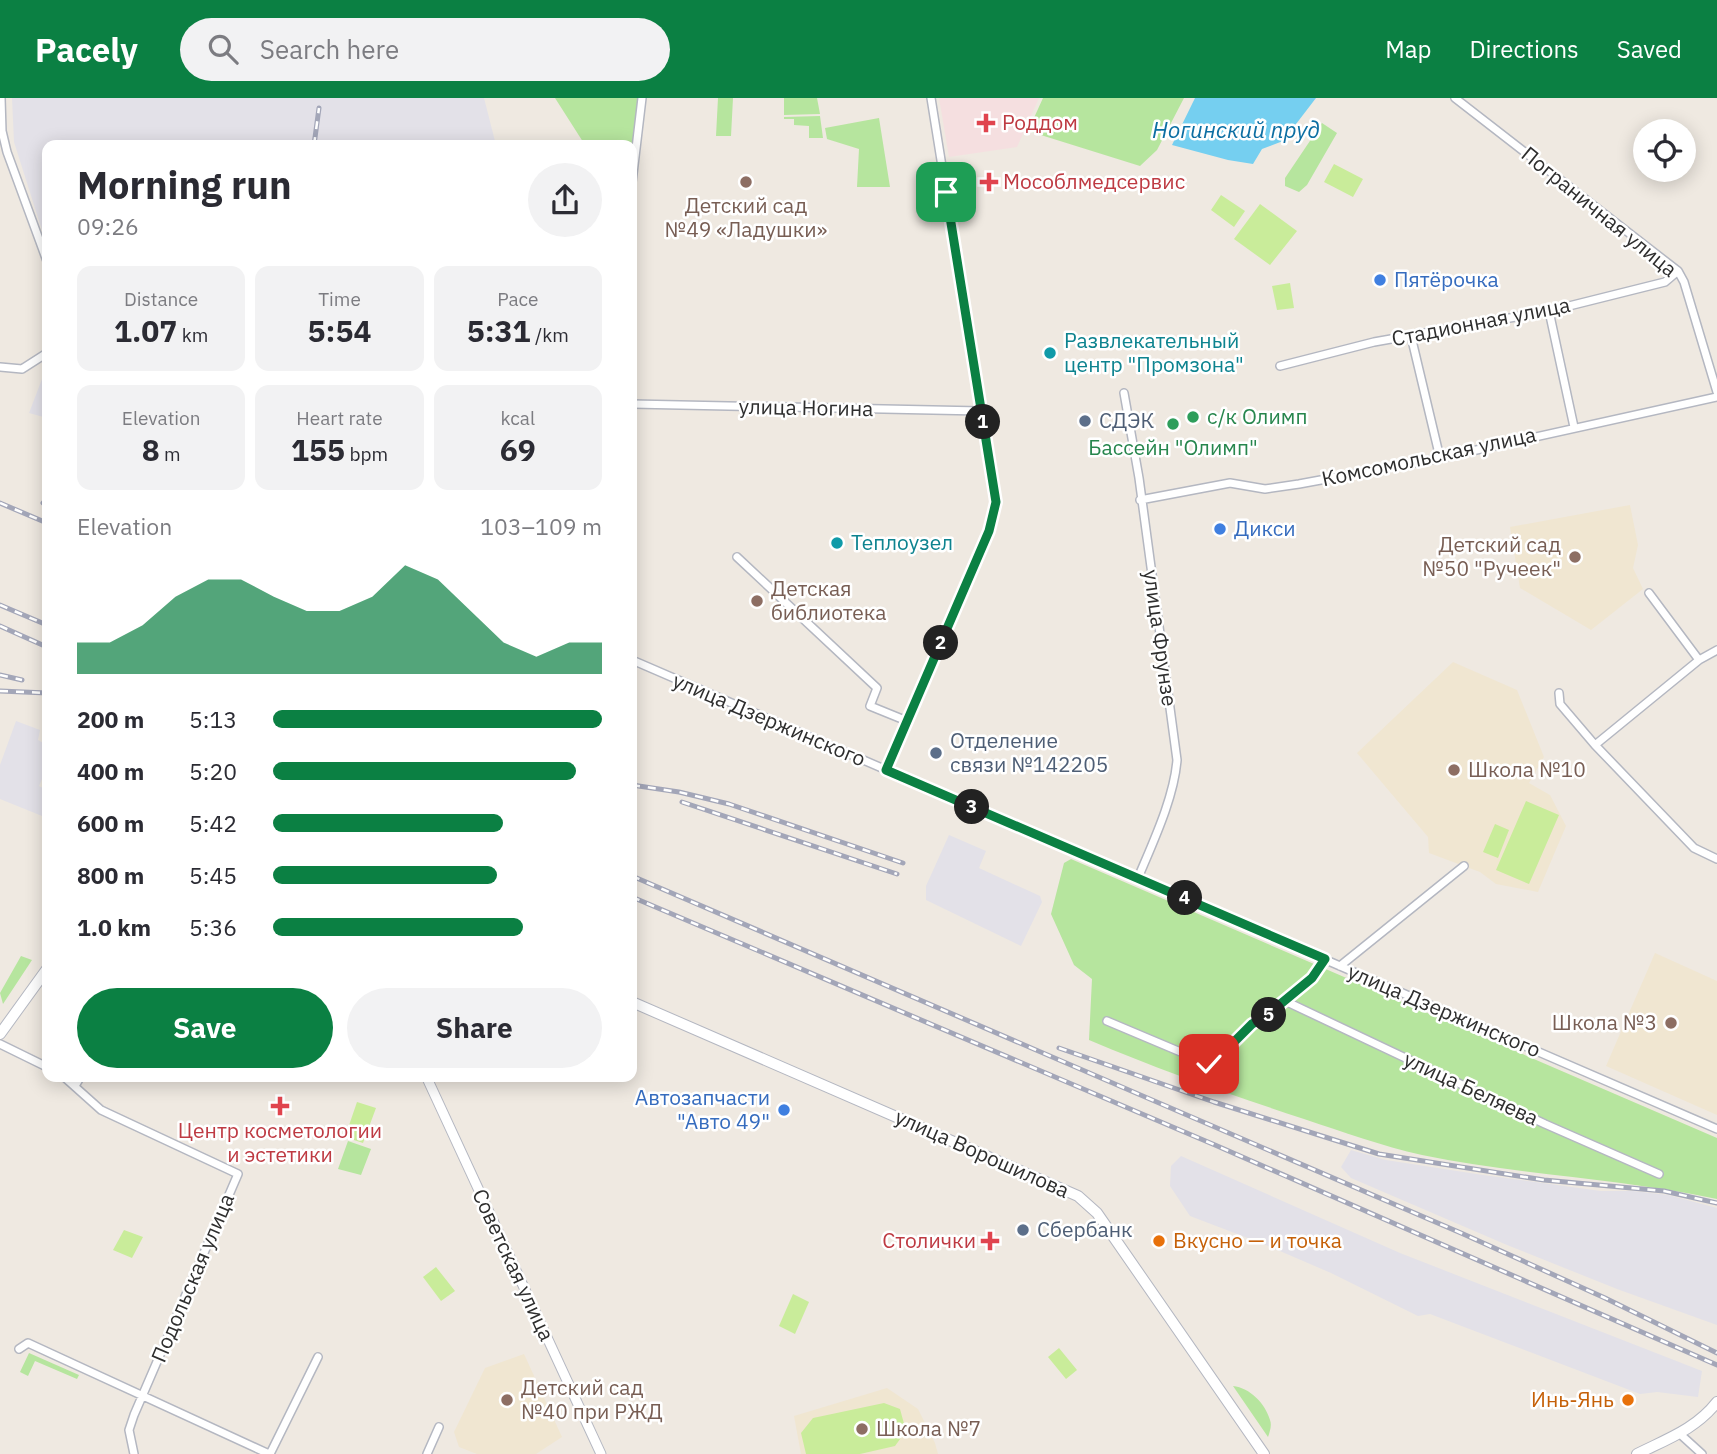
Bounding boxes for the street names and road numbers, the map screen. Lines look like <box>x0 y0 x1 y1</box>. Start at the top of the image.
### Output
street label: Пограничная улица <box>1516 140 1683 283</box>
street label: Стадионная улица <box>1389 290 1572 352</box>
street label: улица Ногина <box>738 392 874 422</box>
street label: Комсомольская улица <box>1319 420 1539 492</box>
street label: улица Фрунзе <box>1138 568 1184 708</box>
street label: улица Дзержинского <box>669 666 870 772</box>
street label: улица Дзержинского <box>1344 957 1545 1063</box>
street label: улица Беляева <box>1400 1045 1543 1132</box>
street label: улица Ворошилова <box>891 1102 1074 1204</box>
street label: Советская улица <box>466 1184 561 1345</box>
street label: Подольская улица <box>144 1189 240 1366</box>

